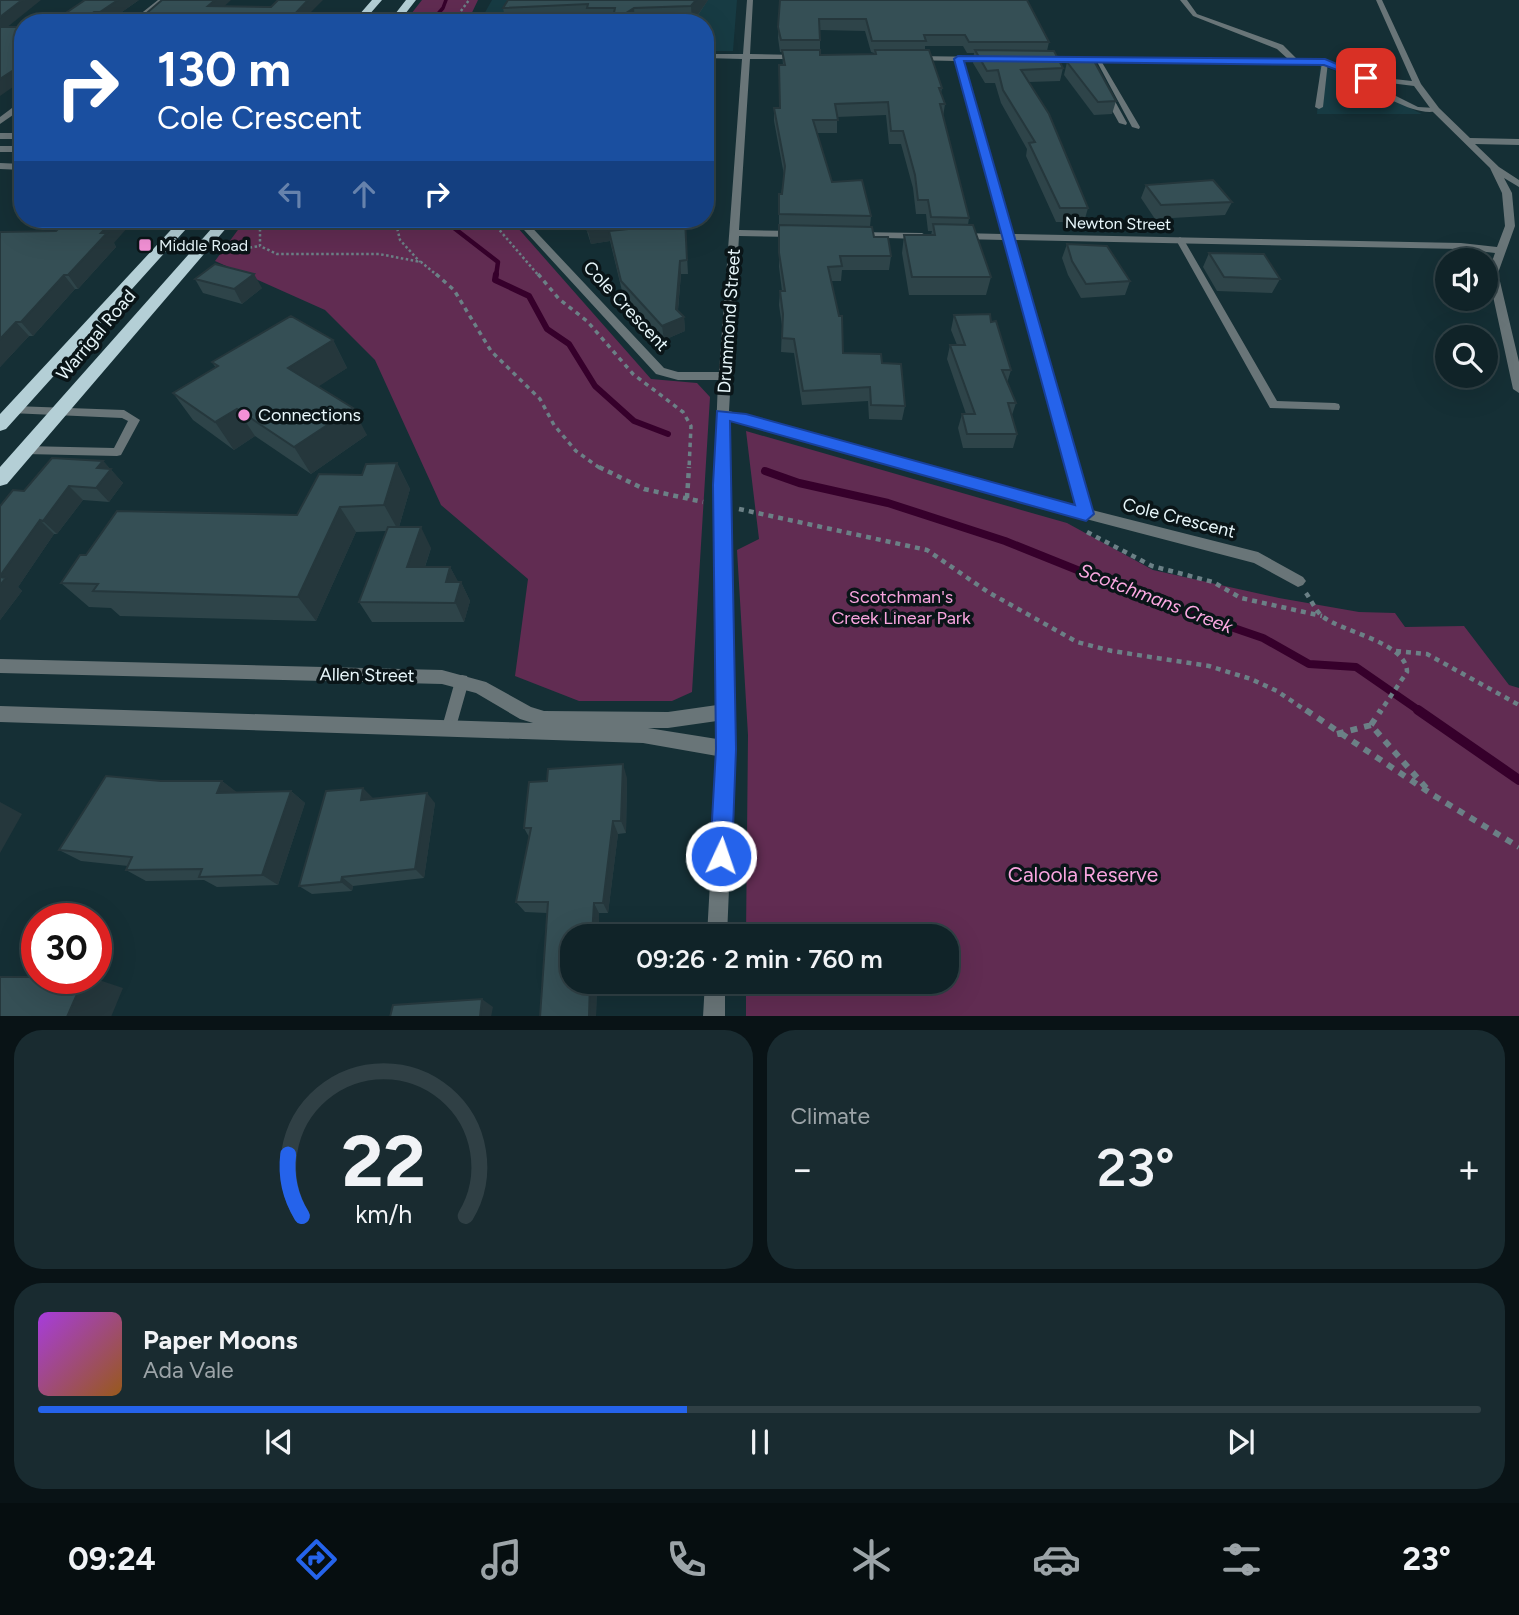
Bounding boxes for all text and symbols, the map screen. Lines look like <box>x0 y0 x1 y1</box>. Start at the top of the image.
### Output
text: 130 m <box>157 39 291 98</box>
icon: right <box>42 42 133 133</box>
pin <box>1336 48 1396 108</box>
icon: arrive <box>1347 59 1385 97</box>
text: Cole Crescent <box>157 99 362 137</box>
icon: left <box>272 175 310 213</box>
icon: ahead <box>345 175 383 213</box>
icon: right <box>418 175 456 213</box>
street label: Newton Street <box>1065 213 1171 234</box>
place label: Middle Road <box>159 236 248 255</box>
marker: Middle Road <box>137 237 153 253</box>
street label: Drummond Street <box>713 248 745 394</box>
map controls <box>1435 248 1498 388</box>
button: sound <box>1435 248 1498 311</box>
street label: Cole Crescent <box>579 256 674 356</box>
street label: Warrigal Road <box>52 285 140 385</box>
button: search <box>1435 325 1498 388</box>
place label: Connections <box>258 404 361 426</box>
marker: Connections <box>236 407 252 423</box>
street label: Cole Crescent <box>1120 493 1238 543</box>
water label: Scotchmans Creek <box>1076 559 1237 639</box>
park label: Scotchman's Creek Linear Park <box>831 586 971 629</box>
street label: Allen Street <box>319 663 415 687</box>
position arrow <box>684 819 758 893</box>
park label: Caloola Reserve <box>1008 862 1158 887</box>
speed limit sign: 30 <box>21 903 112 994</box>
text: 09:26 · 2 min · 760 m <box>636 943 883 975</box>
text: Climate <box>791 1102 870 1130</box>
text: 22 <box>341 1117 425 1204</box>
text: 23° <box>1097 1137 1175 1199</box>
text: − <box>791 1146 814 1192</box>
text: + <box>1457 1146 1481 1192</box>
text: km/h <box>355 1198 412 1228</box>
text: Paper Moons <box>143 1324 298 1356</box>
text: Ada Vale <box>143 1356 234 1384</box>
icon: previous <box>260 1423 298 1461</box>
icon: pause <box>741 1423 779 1461</box>
icon: next <box>1222 1423 1260 1461</box>
icon: directions <box>292 1535 341 1584</box>
icon: music <box>477 1535 526 1584</box>
icon: phone <box>662 1535 711 1584</box>
icon: climate <box>847 1535 896 1584</box>
icon: car <box>1032 1535 1081 1584</box>
icon: filters <box>1217 1535 1266 1584</box>
text: 09:24 <box>68 1540 156 1578</box>
text: 23° <box>1402 1540 1451 1578</box>

